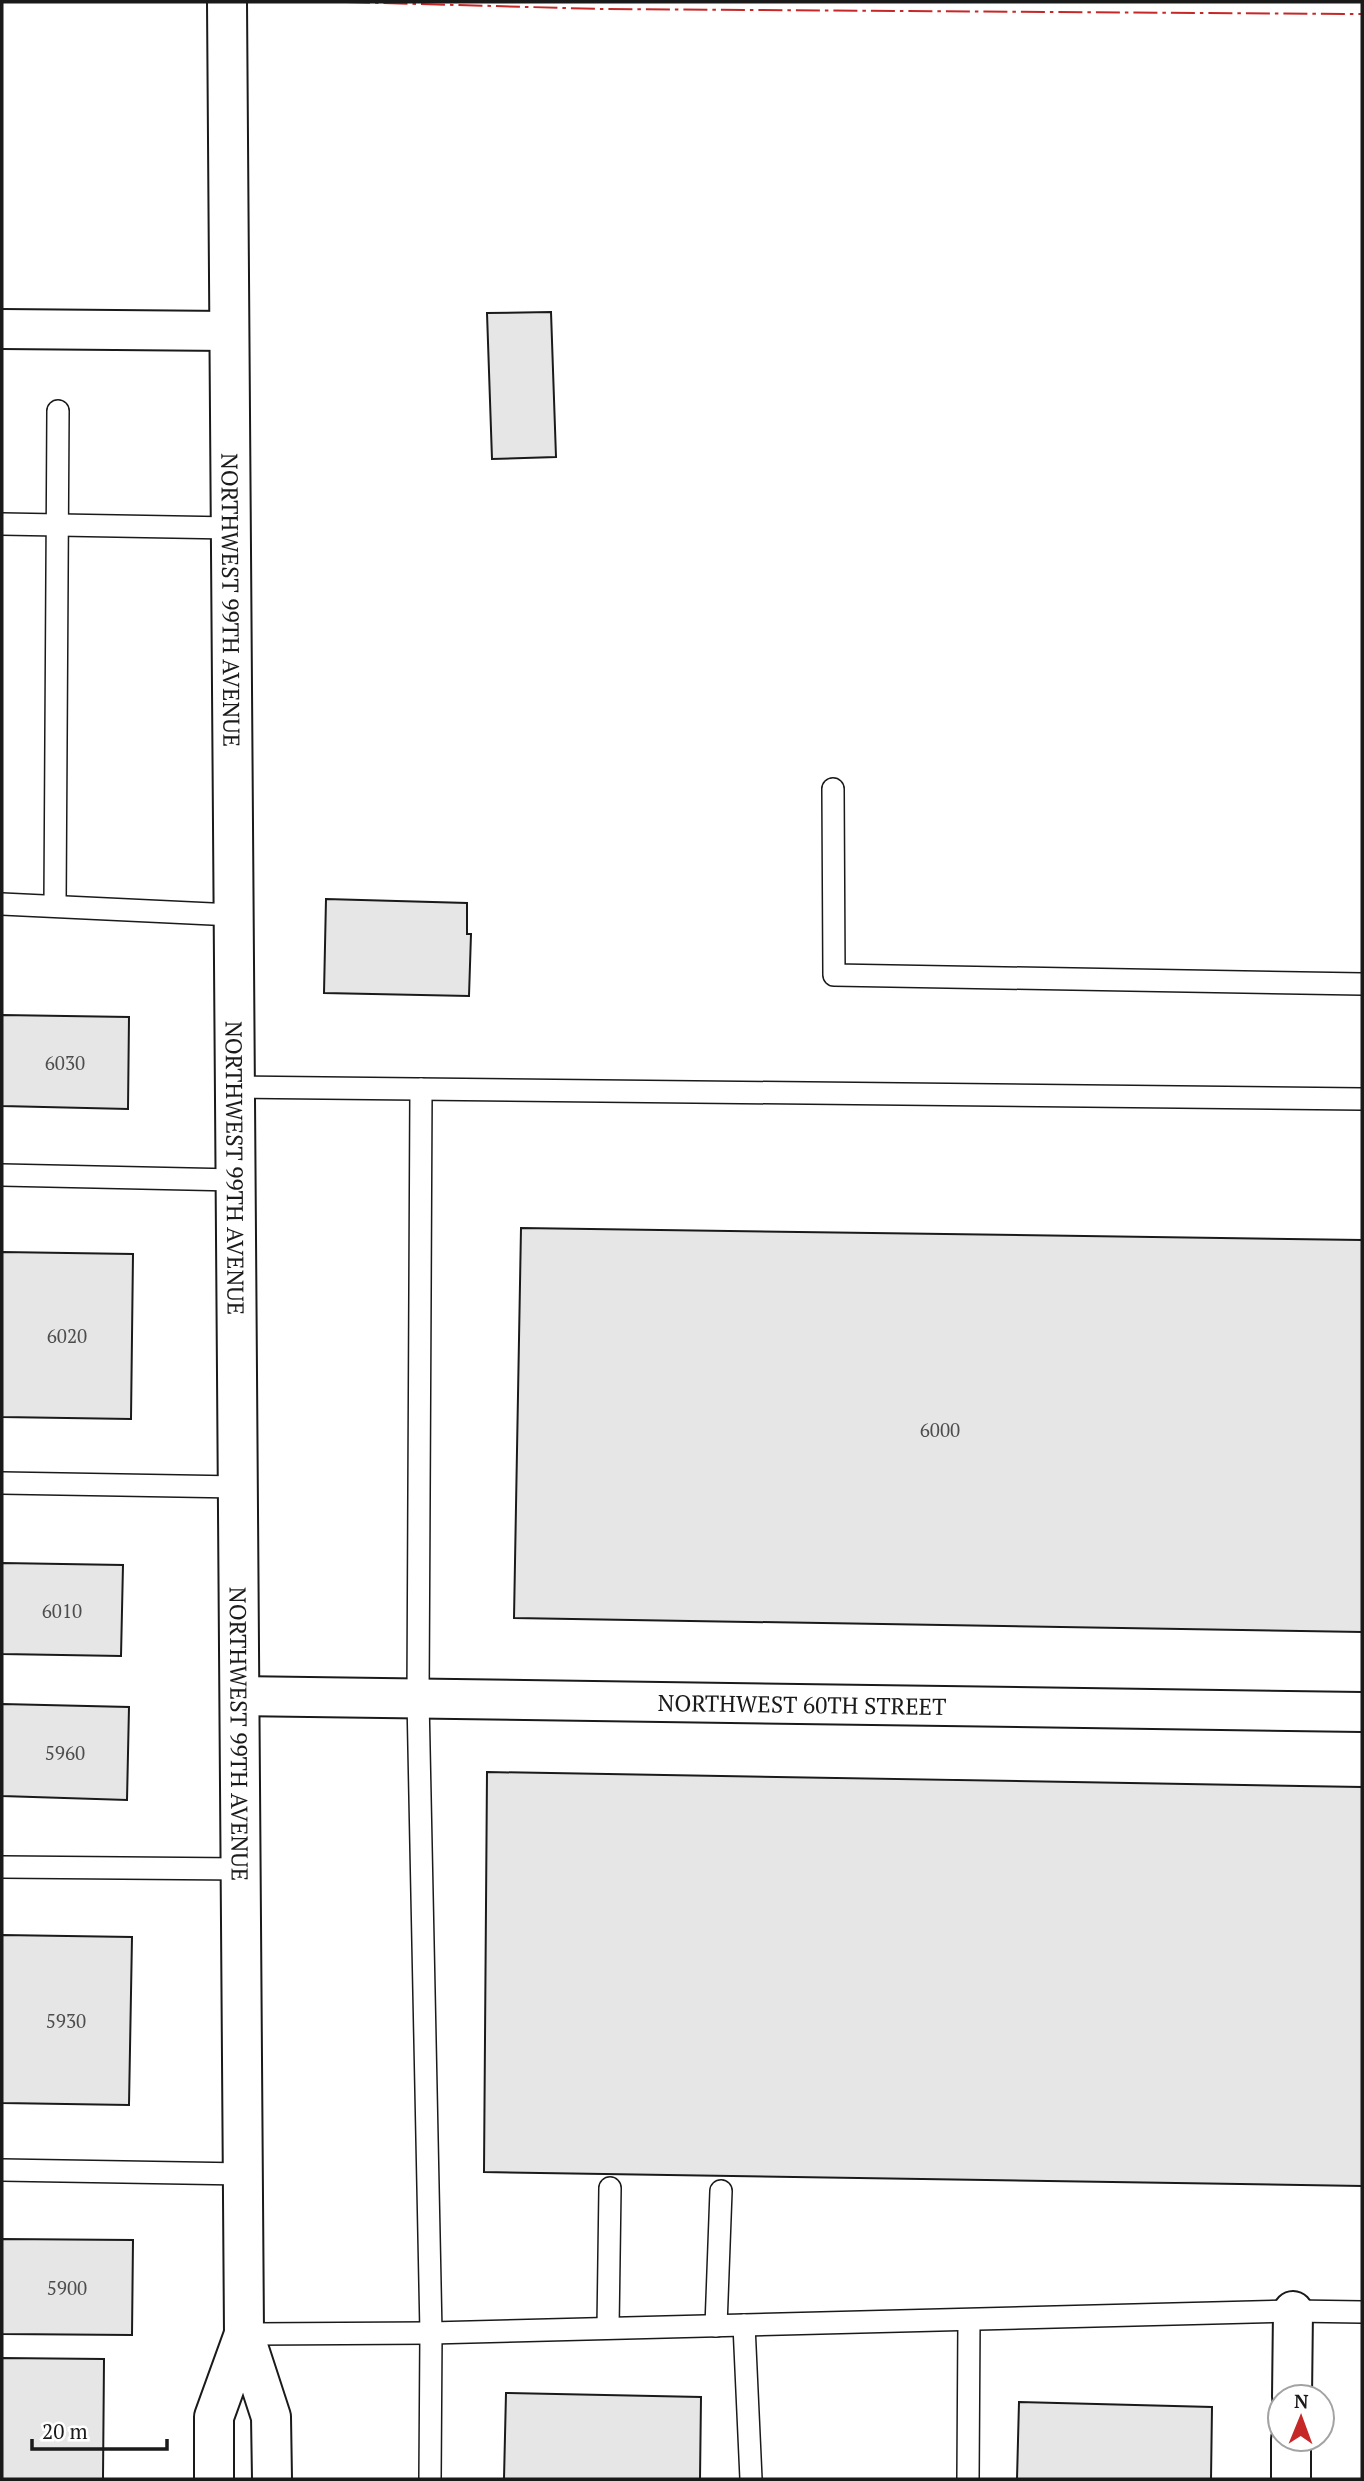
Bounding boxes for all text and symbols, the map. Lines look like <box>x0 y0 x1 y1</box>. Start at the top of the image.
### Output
street label: NORTHWEST 99TH AVENUE <box>215 453 248 747</box>
street label: NORTHWEST 99TH AVENUE <box>219 1021 252 1315</box>
house number: 6030 <box>45 1050 85 1075</box>
house number: 6020 <box>47 1323 87 1348</box>
house number: 6000 <box>920 1417 960 1442</box>
street label: NORTHWEST 99TH AVENUE <box>223 1587 256 1881</box>
house number: 6010 <box>42 1598 82 1623</box>
street label: NORTHWEST 60TH STREET <box>657 1686 947 1722</box>
house number: 5960 <box>45 1740 85 1765</box>
house number: 5930 <box>46 2008 86 2033</box>
house number: 5900 <box>47 2275 87 2300</box>
north arrow <box>1266 2383 1336 2453</box>
text: N <box>1294 2388 1309 2413</box>
scale bar <box>32 2408 166 2452</box>
text: 20 m <box>42 2417 88 2445</box>

